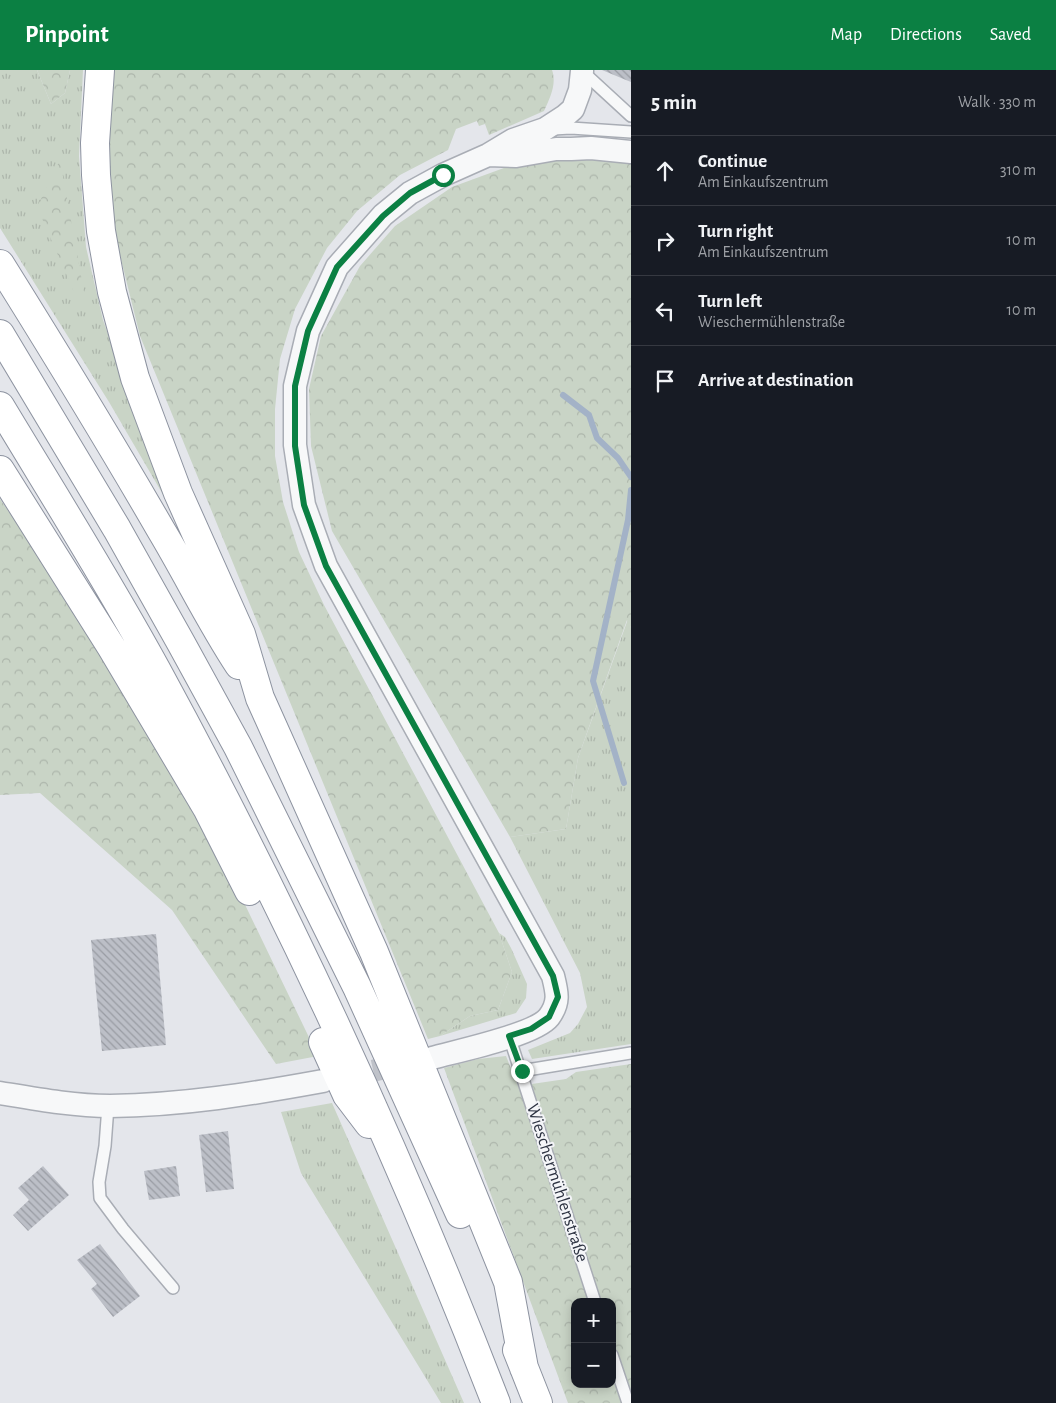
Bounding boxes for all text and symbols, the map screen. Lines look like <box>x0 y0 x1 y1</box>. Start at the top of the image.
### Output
text: Pinpoint <box>25 23 109 47</box>
text: Map <box>831 26 862 44</box>
text: Directions <box>890 26 962 44</box>
text: Saved <box>990 26 1031 44</box>
text: 5 min <box>651 92 697 113</box>
text: Walk · 330 m <box>958 94 1036 110</box>
text: Continue <box>698 152 767 171</box>
icon: ahead <box>651 157 679 185</box>
text: 310 m <box>1000 162 1036 178</box>
route start <box>432 164 455 187</box>
text: Am Einkaufszentrum <box>698 174 829 190</box>
text: Turn right <box>698 222 773 241</box>
icon: right <box>651 227 679 255</box>
text: 10 m <box>1007 232 1036 248</box>
text: Am Einkaufszentrum <box>698 244 829 260</box>
text: Turn left <box>698 292 762 311</box>
icon: left <box>651 297 679 325</box>
text: 10 m <box>1007 302 1036 318</box>
text: Wieschermühlenstraße <box>698 314 845 330</box>
icon: arrive <box>651 367 679 395</box>
text: Arrive at destination <box>698 371 854 390</box>
route end <box>511 1060 534 1083</box>
street label: Wieschermühlenstraße <box>523 1102 591 1264</box>
map controls <box>571 1298 616 1388</box>
button: + <box>571 1298 616 1343</box>
button: − <box>571 1343 616 1388</box>

